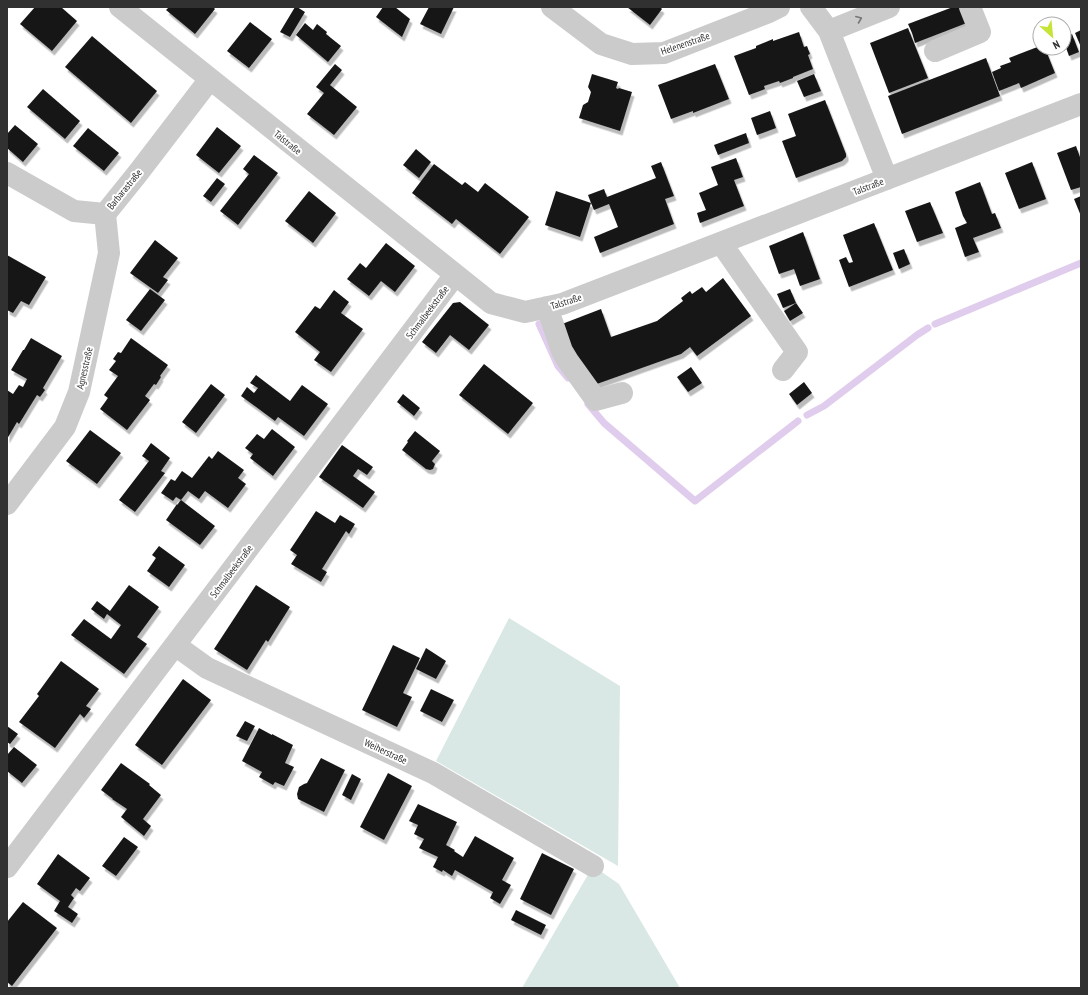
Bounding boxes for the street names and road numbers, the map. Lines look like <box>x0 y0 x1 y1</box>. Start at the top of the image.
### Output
street label: Helenenstraße <box>659 29 711 58</box>
street label: Talstraße <box>271 127 304 157</box>
street label: Barbarastraße <box>104 166 145 212</box>
street label: Talstraße <box>851 175 885 198</box>
street label: Schmalbeekstraße <box>403 283 452 342</box>
street label: Talstraße <box>549 290 583 313</box>
street label: Agnesstraße <box>73 346 96 390</box>
street label: Schmalbeekstraße <box>207 542 256 601</box>
street label: Weiherstraße <box>362 736 409 767</box>

